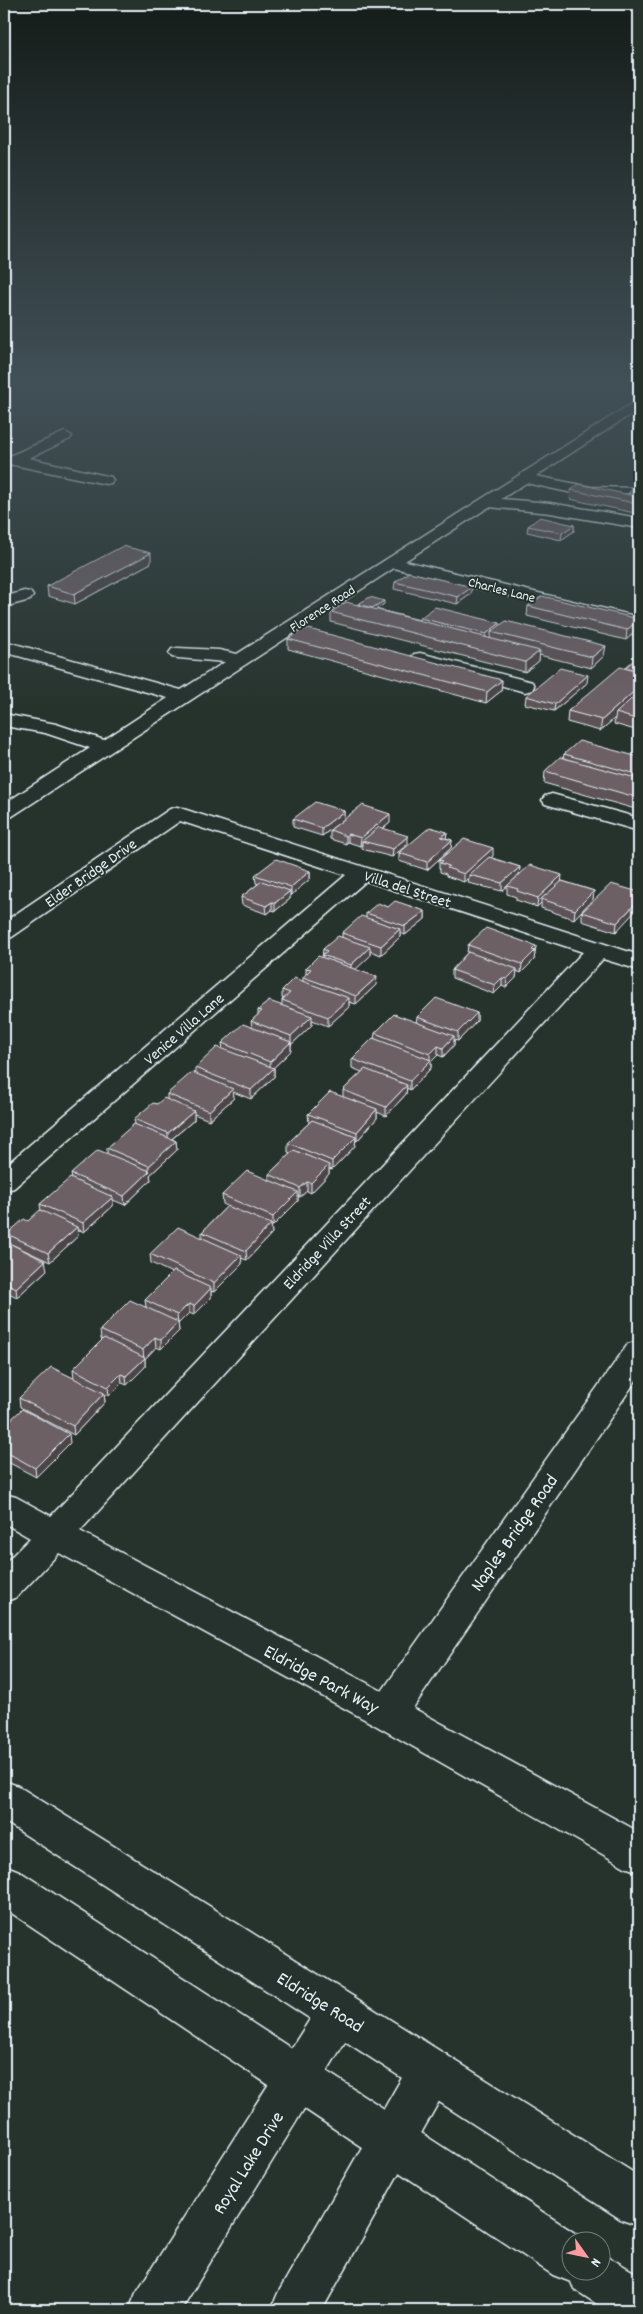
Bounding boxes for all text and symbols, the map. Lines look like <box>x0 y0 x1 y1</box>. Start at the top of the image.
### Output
street label: Charles Lane <box>466 573 537 609</box>
street label: Florence Road <box>286 581 360 638</box>
street label: Elder Bridge Drive <box>41 834 142 914</box>
street label: Villa del Street <box>361 865 454 915</box>
street label: Venice Villa Lane <box>139 988 230 1071</box>
street label: Eldridge Villa Street <box>278 1192 378 1296</box>
street label: Naples Bridge Road <box>465 1470 566 1598</box>
street label: Eldridge Park Way <box>258 1639 383 1723</box>
street label: Eldridge Road <box>270 1967 368 2041</box>
street label: Royal Lake Drive <box>208 2107 292 2221</box>
north arrow <box>560 2232 610 2282</box>
text: N <box>585 2254 605 2270</box>

